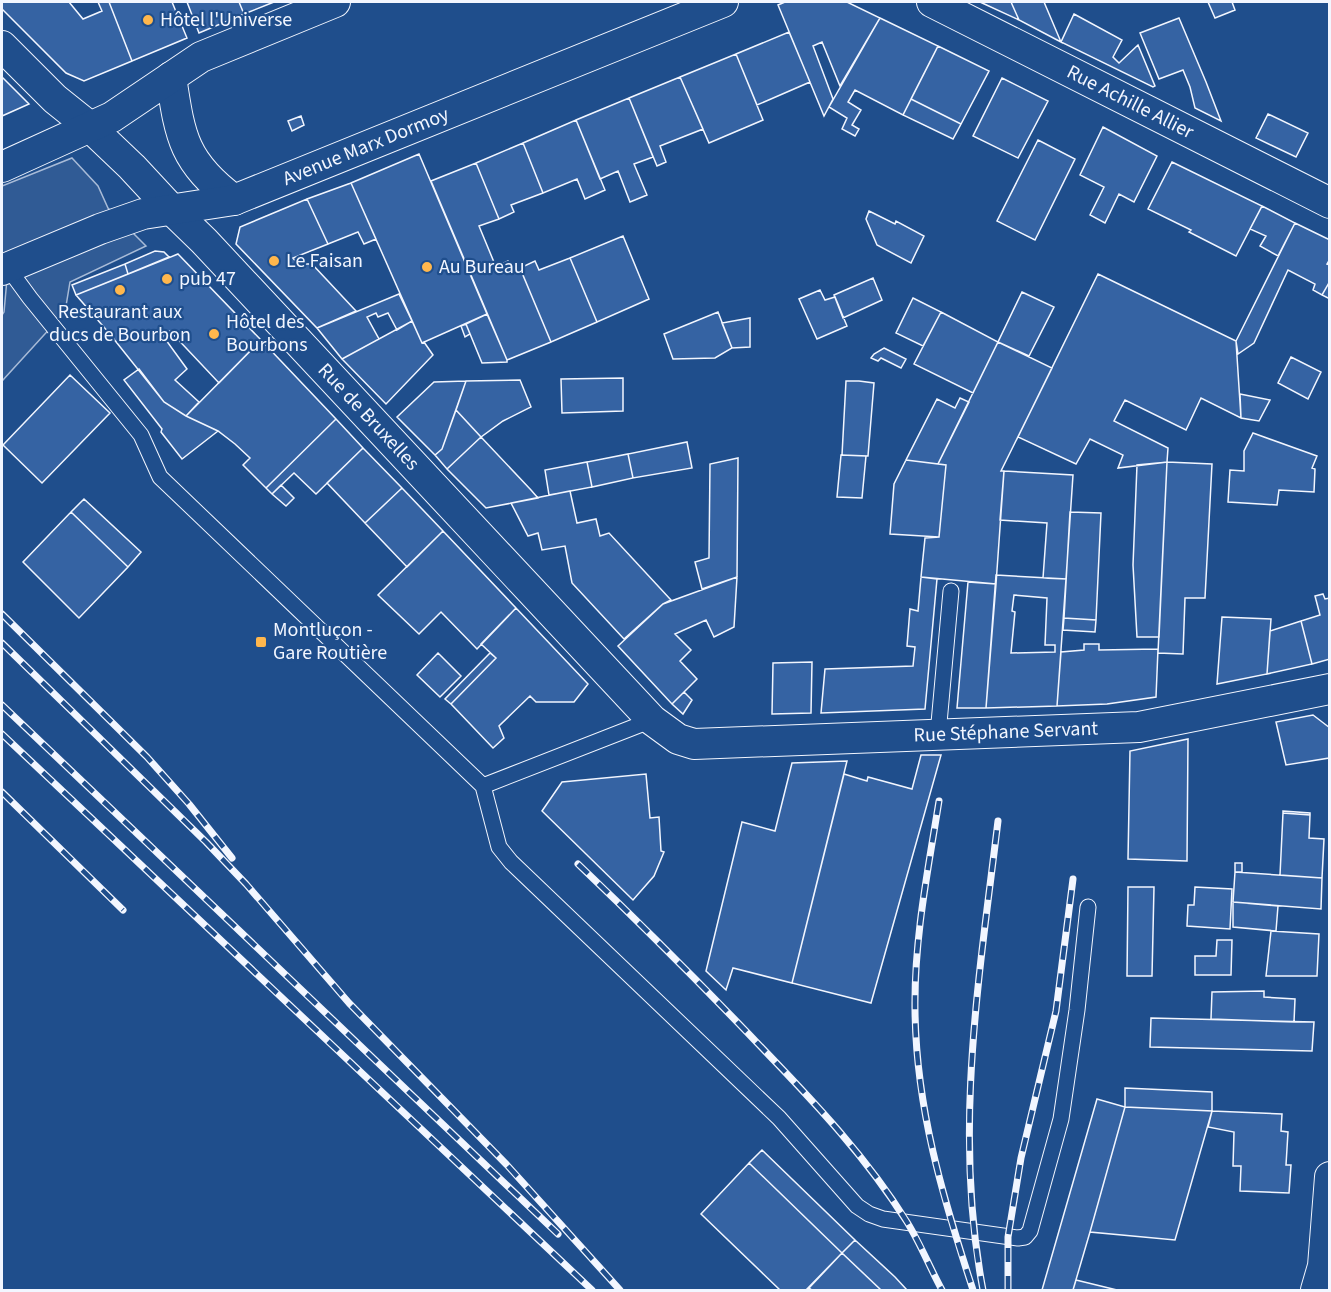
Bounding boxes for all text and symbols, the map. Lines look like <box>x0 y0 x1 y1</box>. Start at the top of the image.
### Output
place label: Hôtel l'Universe <box>160 6 292 34</box>
marker: Hôtel l'Universe <box>141 13 155 27</box>
street label: Rue Achille Allier <box>1062 58 1199 146</box>
street label: Avenue Marx Dormoy <box>278 100 454 193</box>
place label: Le Faisan <box>286 247 363 275</box>
place label: Au Bureau <box>439 253 525 281</box>
marker: Le Faisan <box>267 254 281 268</box>
marker: Au Bureau <box>420 260 434 274</box>
place label: pub 47 <box>179 265 236 293</box>
marker: pub 47 <box>160 272 174 286</box>
marker: Restaurant aux ducs de Bourbon <box>113 283 127 297</box>
place label: Restaurant aux ducs de Bourbon <box>49 298 191 349</box>
place label: Hôtel des Bourbons <box>226 308 308 359</box>
marker: Hôtel des Bourbons <box>207 327 221 341</box>
street label: Rue de Bruxelles <box>311 357 426 477</box>
place label: Montluçon - Gare Routière <box>273 616 387 667</box>
marker: Montluçon - Gare Routière <box>254 635 268 649</box>
street label: Rue Stéphane Servant <box>913 715 1099 750</box>

